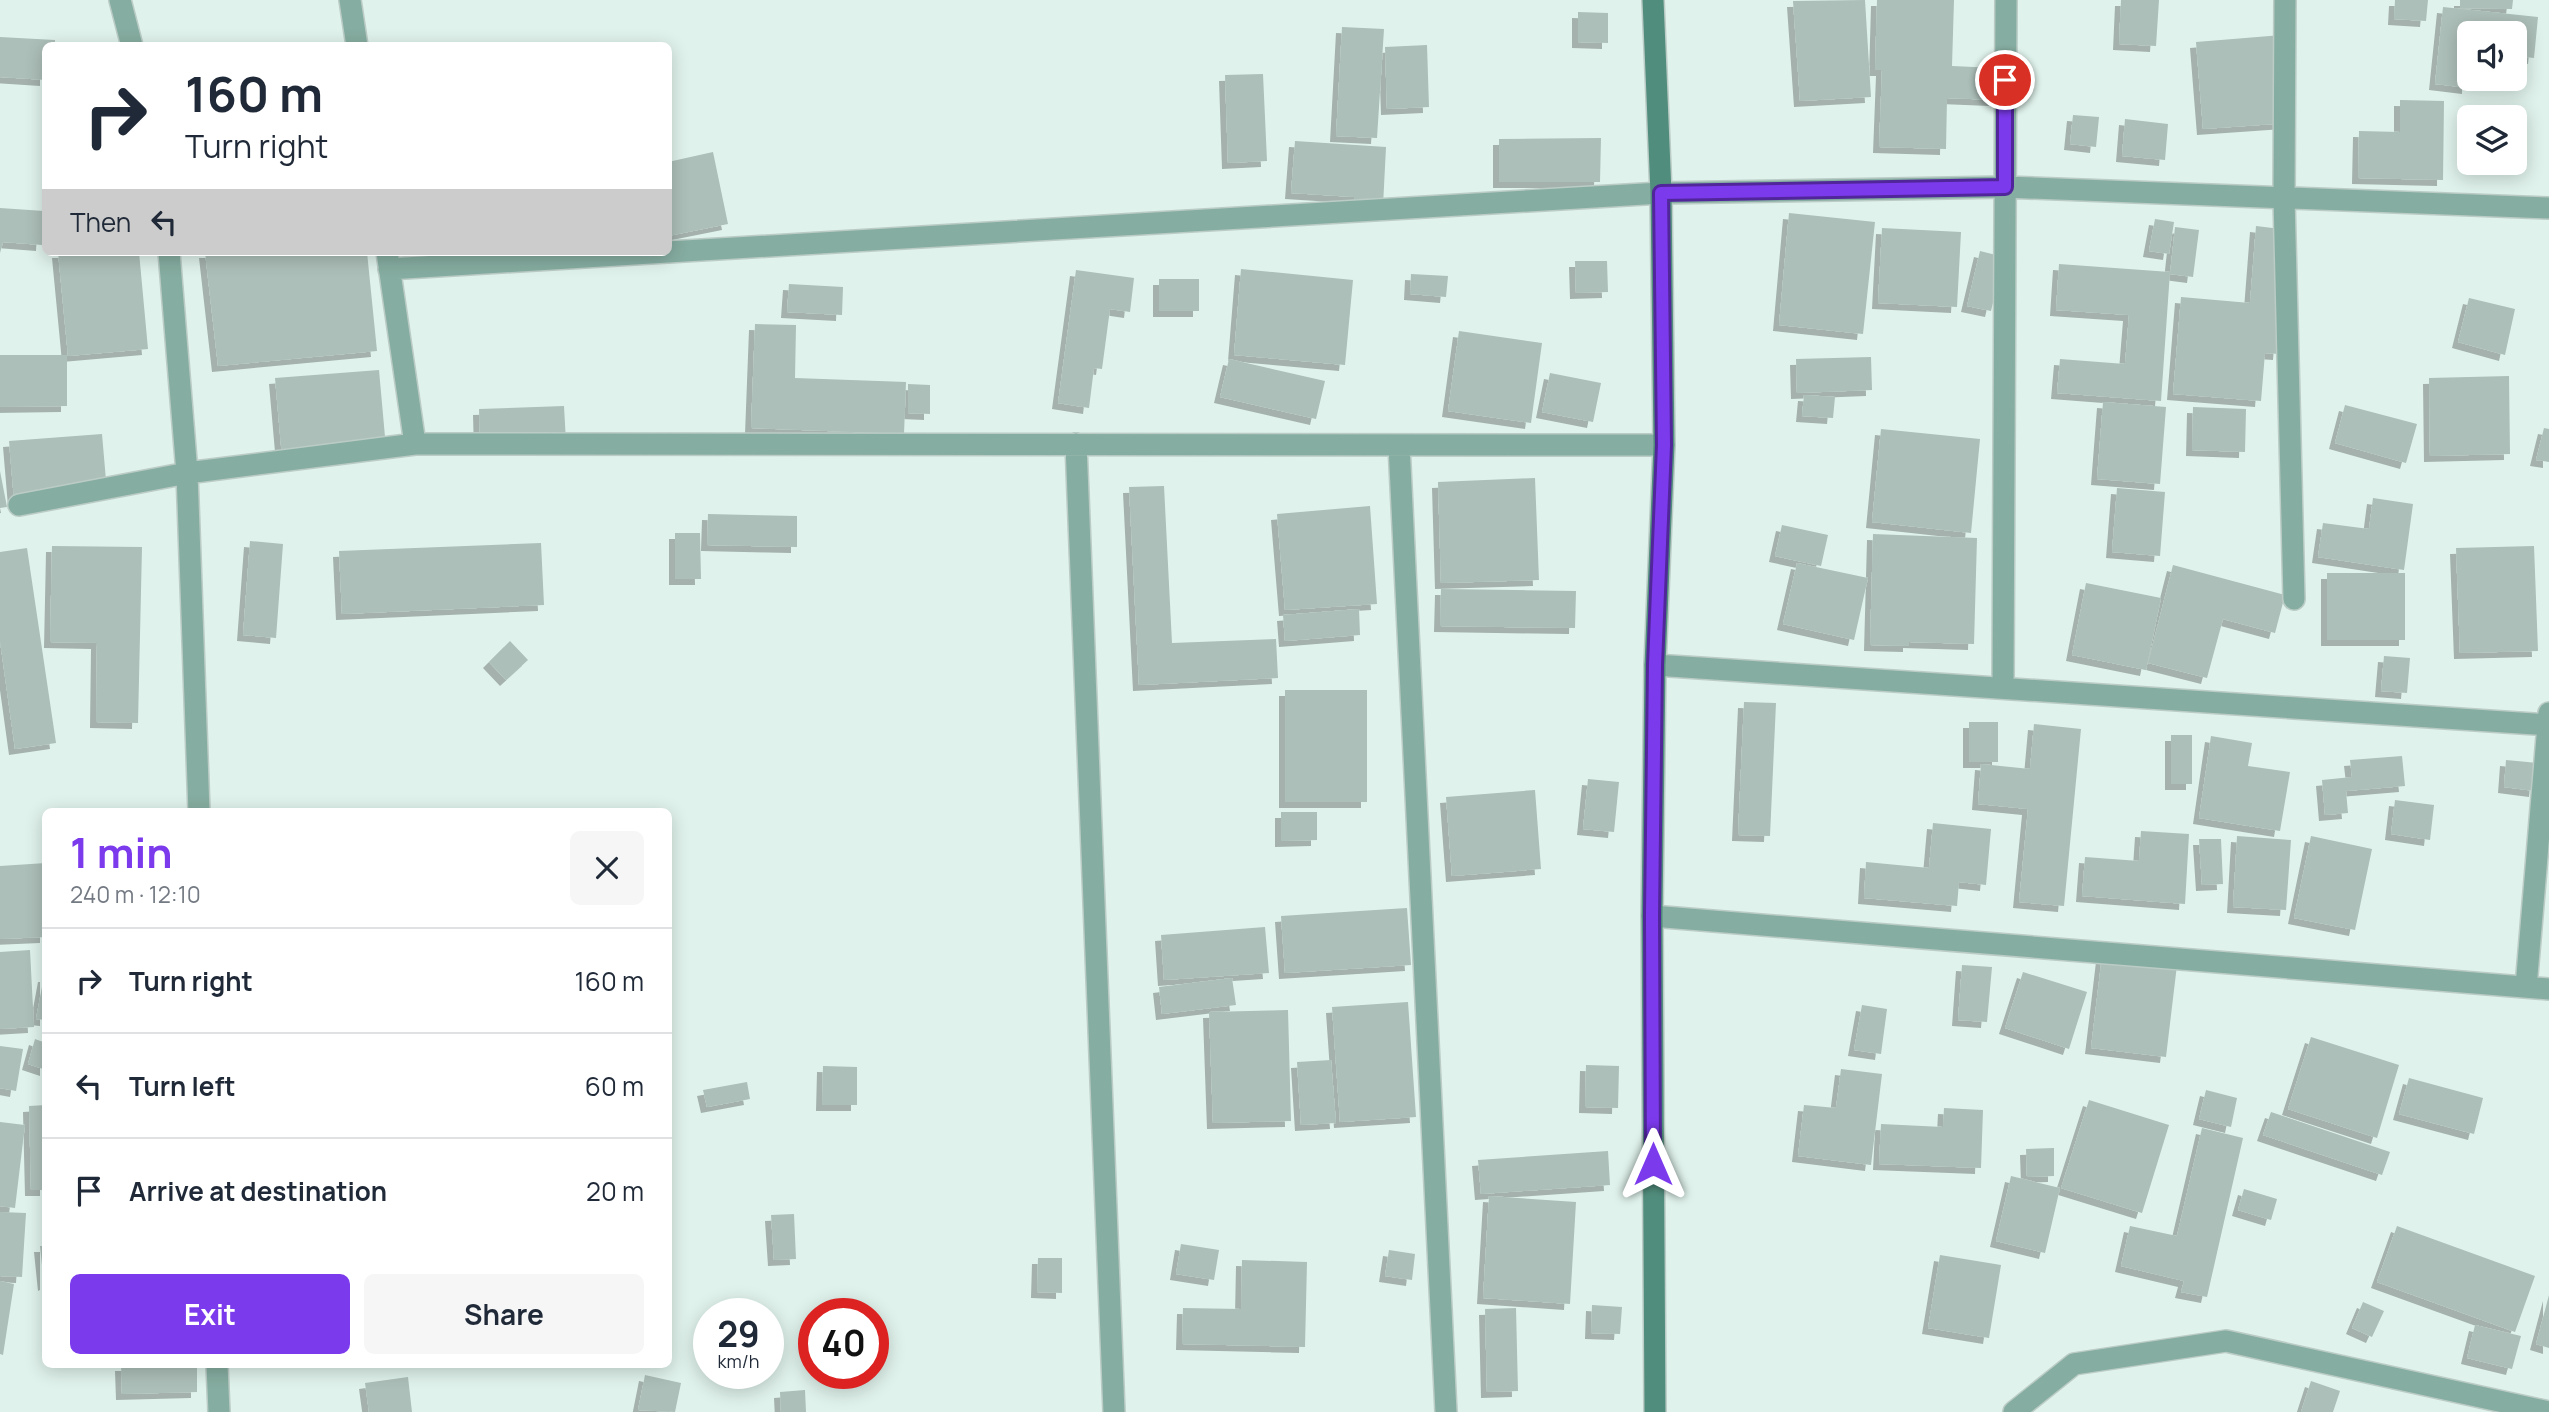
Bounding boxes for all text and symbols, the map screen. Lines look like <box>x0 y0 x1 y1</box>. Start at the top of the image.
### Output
map controls <box>2457 21 2527 175</box>
button: sound <box>2457 21 2527 91</box>
pin <box>1975 50 2035 110</box>
text: 160 m <box>185 60 323 127</box>
icon: arrive <box>1986 61 2024 99</box>
icon: right <box>70 70 161 161</box>
button: layers <box>2457 105 2527 175</box>
text: Turn right <box>185 124 328 168</box>
icon: left <box>145 203 183 241</box>
text: Then <box>70 204 131 240</box>
text: 1 min <box>70 823 173 881</box>
button: close <box>570 831 644 905</box>
text: 240 m · 12:10 <box>70 878 201 910</box>
icon: right <box>70 962 108 1000</box>
text: Turn right <box>129 963 253 999</box>
text: 160 m <box>575 963 644 999</box>
icon: left <box>70 1067 108 1105</box>
text: Turn left <box>129 1068 236 1104</box>
text: 60 m <box>585 1068 644 1104</box>
position arrow <box>1616 1127 1690 1201</box>
icon: arrive <box>70 1172 108 1210</box>
text: Arrive at destination <box>129 1173 387 1209</box>
text: 20 m <box>586 1173 644 1209</box>
button: Exit <box>70 1274 350 1354</box>
button: Share <box>364 1274 644 1354</box>
speed limit sign: 40 <box>798 1298 889 1389</box>
text: 29 <box>717 1310 760 1358</box>
text: km/h <box>718 1349 759 1373</box>

